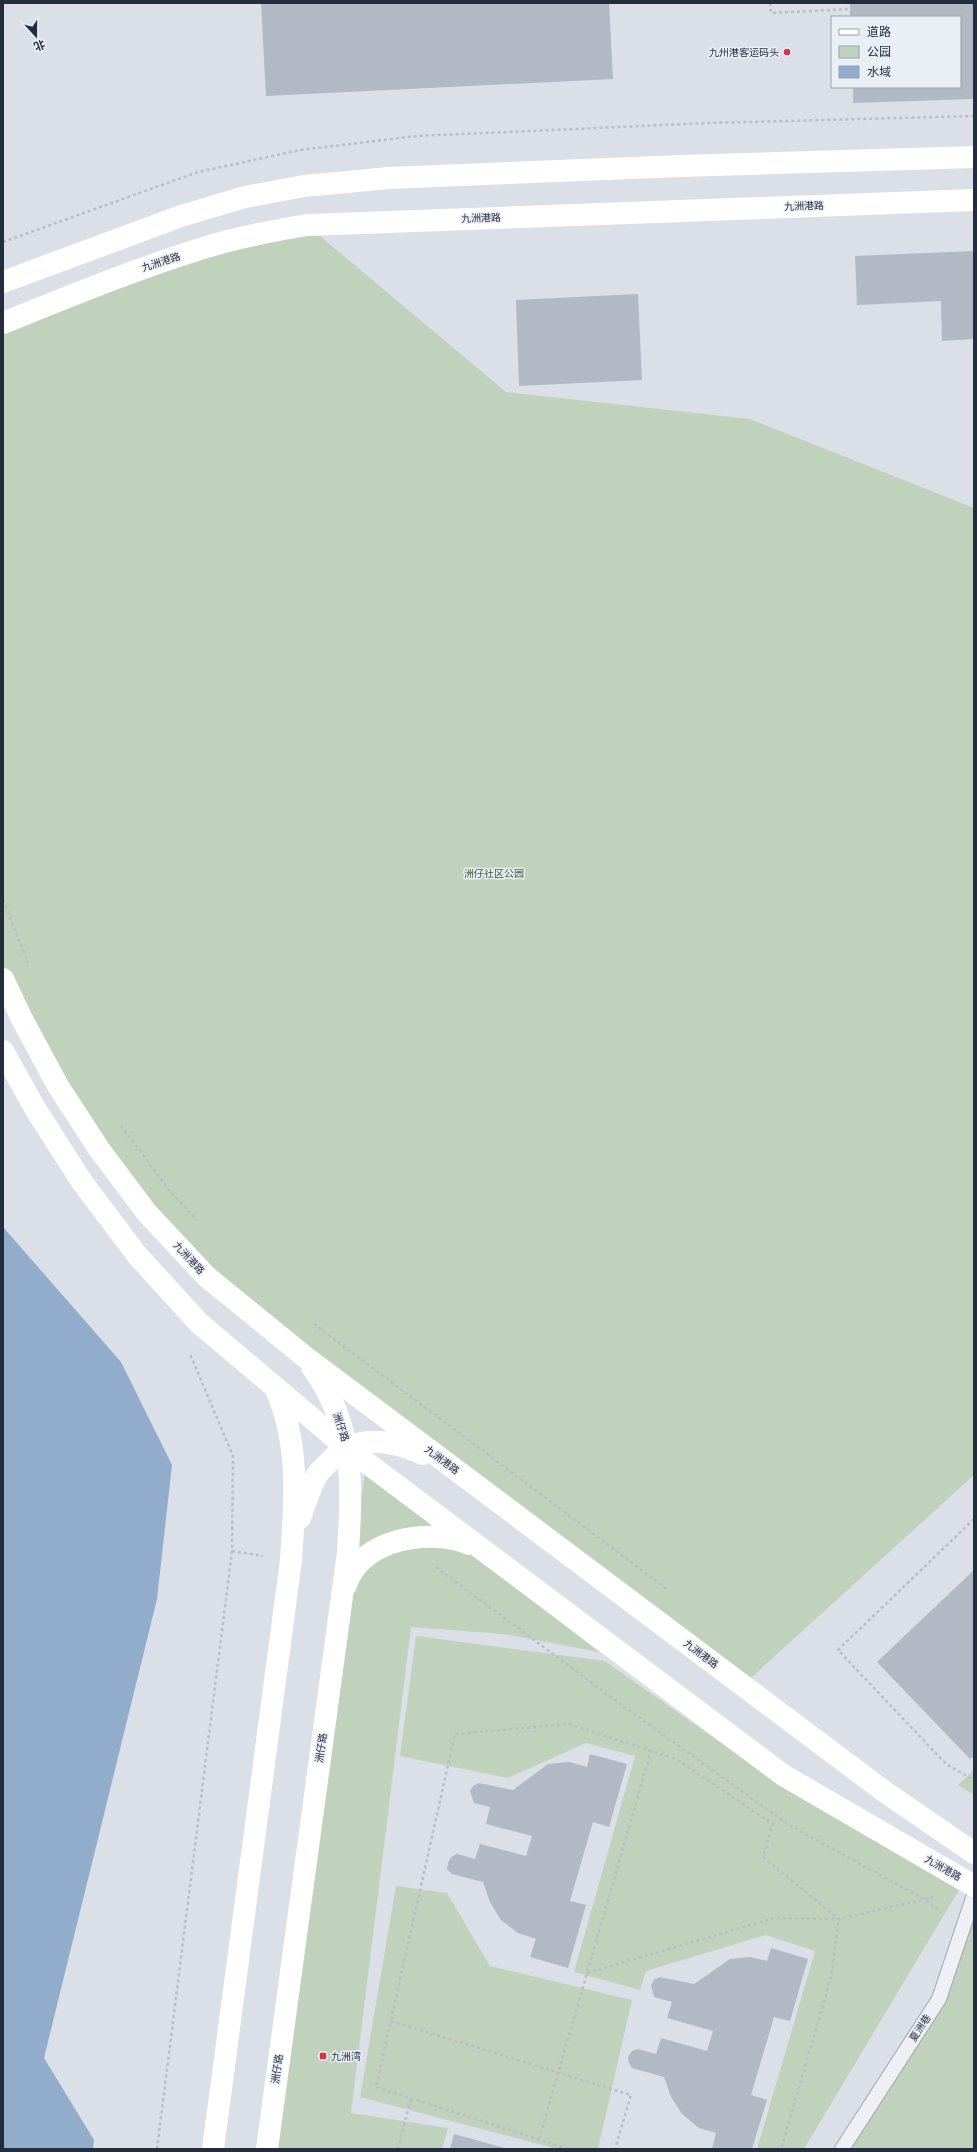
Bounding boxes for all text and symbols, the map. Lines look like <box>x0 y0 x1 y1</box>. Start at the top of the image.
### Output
north arrow <box>16 16 56 56</box>
legend <box>831 16 961 88</box>
text: 道路 <box>867 23 891 40</box>
text: 北 <box>32 36 48 55</box>
text: 公园 <box>867 43 891 60</box>
place label: 九州港客运码头 <box>709 45 779 60</box>
marker: 九州港客运码头 <box>782 47 792 57</box>
text: 水域 <box>867 63 891 80</box>
street label: 九洲港路 <box>784 198 824 214</box>
street label: 九洲港路 <box>461 210 501 226</box>
street label: 九洲港路 <box>140 249 182 275</box>
park label: 洲仔社区公园 <box>464 866 524 881</box>
street label: 九洲港路 <box>170 1238 208 1278</box>
street label: 洲仔路 <box>329 1410 353 1444</box>
street label: 九洲港路 <box>422 1442 462 1478</box>
street label: 九洲港路 <box>681 1636 721 1672</box>
street label: 洲仔路 <box>311 1732 331 1764</box>
street label: 九洲港路 <box>922 1852 964 1884</box>
street label: 夏洲巷 <box>906 2011 934 2045</box>
place label: 九洲湾 <box>331 2049 361 2064</box>
marker: 九洲湾 <box>318 2051 328 2061</box>
street label: 洲仔路 <box>267 2053 287 2085</box>

